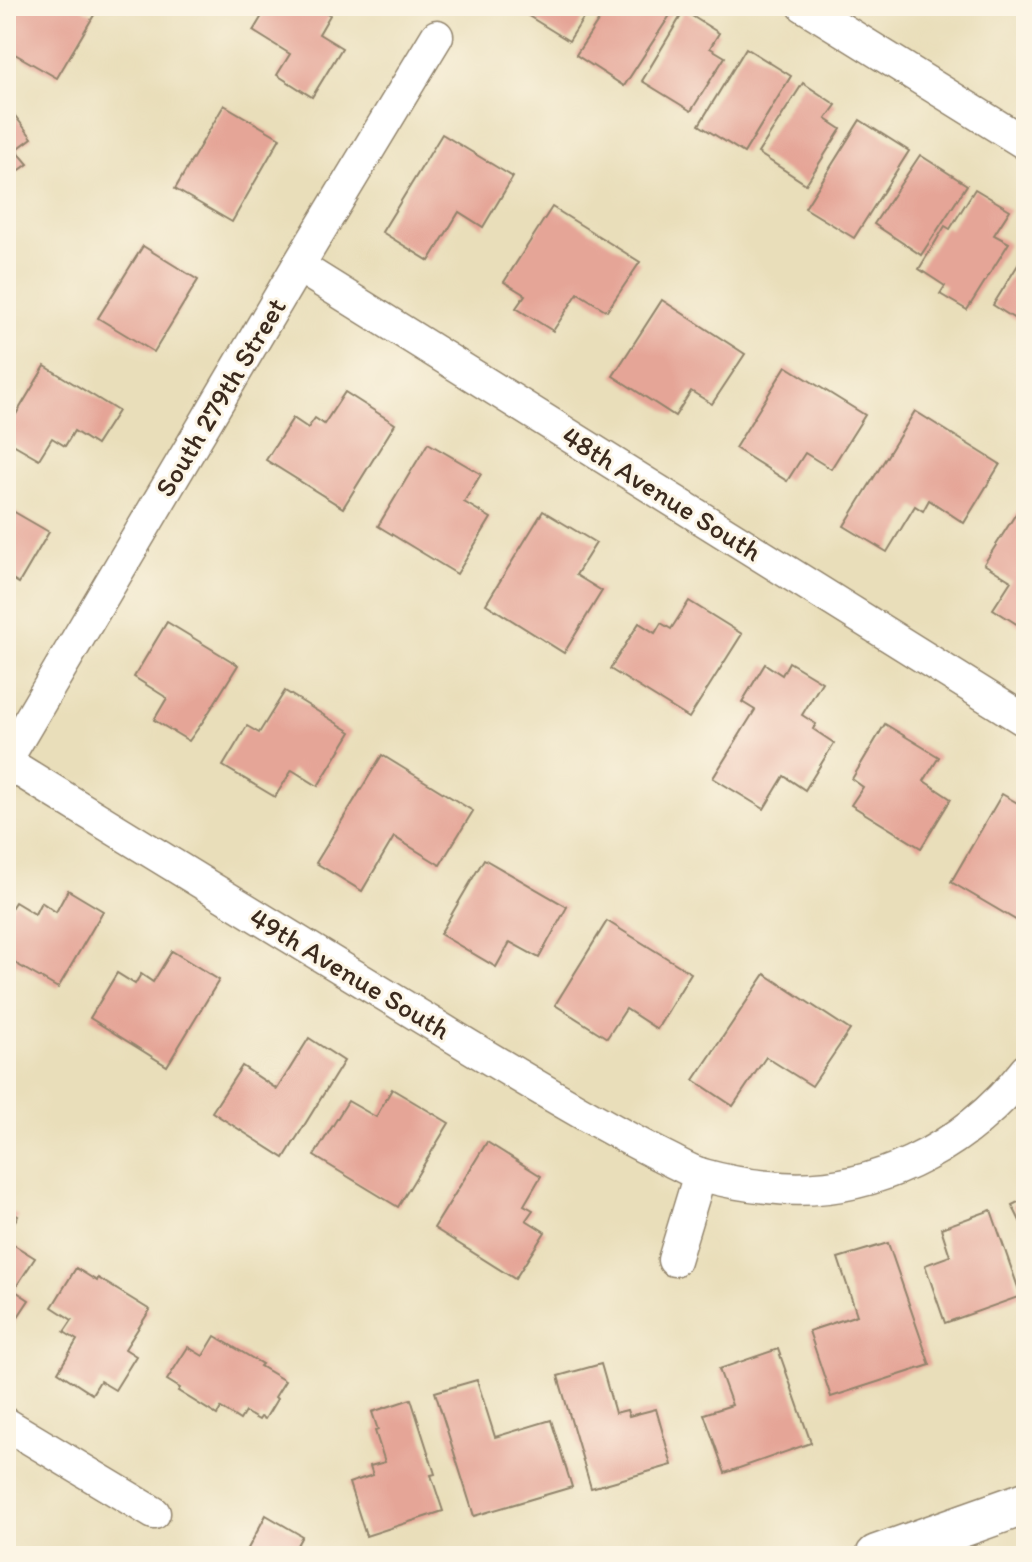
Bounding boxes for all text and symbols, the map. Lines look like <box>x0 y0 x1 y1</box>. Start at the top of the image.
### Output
street label: South 279th Street <box>147 291 293 503</box>
street label: 48th Avenue South <box>556 418 768 568</box>
street label: 49th Avenue South <box>244 900 456 1046</box>

